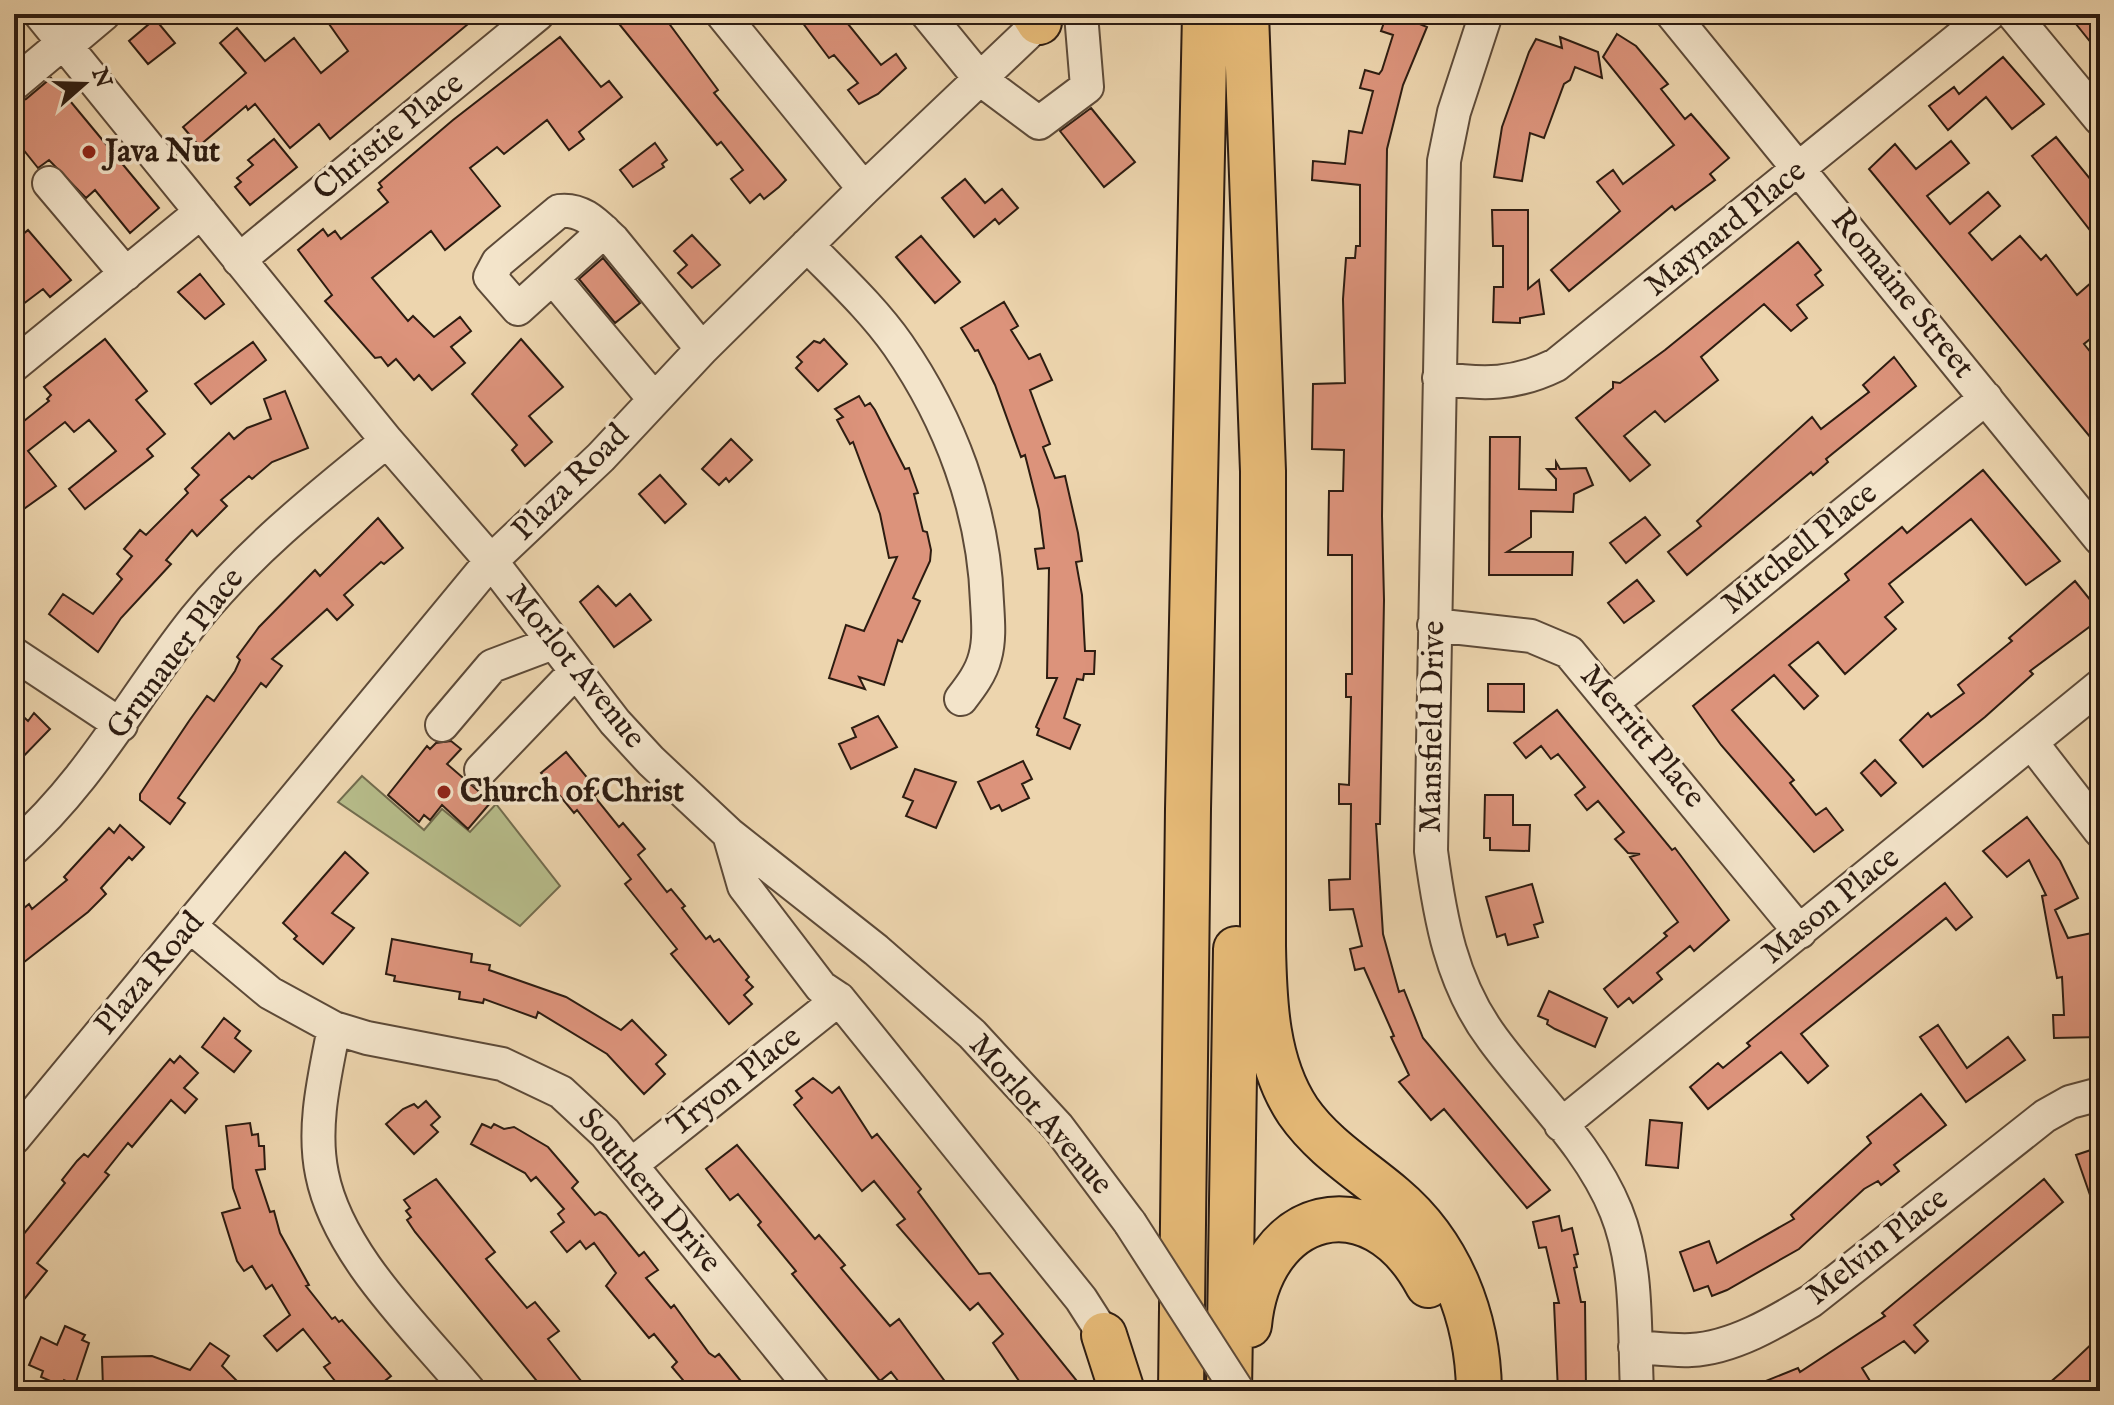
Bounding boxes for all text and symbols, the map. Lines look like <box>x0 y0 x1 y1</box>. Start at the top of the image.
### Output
north arrow <box>44 44 124 124</box>
text: N <box>84 63 117 92</box>
street label: Christie Place <box>305 64 473 210</box>
place label: Java Nut <box>101 132 220 173</box>
marker: Java Nut <box>80 143 98 161</box>
street label: Maynard Place <box>1637 152 1815 306</box>
street label: Romaine Street <box>1821 201 1983 387</box>
street label: Plaza Road <box>504 415 639 550</box>
street label: Mitchell Place <box>1714 474 1886 624</box>
street label: Grunauer Place <box>98 560 254 748</box>
street label: Morlot Avenue <box>496 576 654 758</box>
street label: Mansfield Drive <box>1411 620 1455 834</box>
street label: Merritt Place <box>1570 657 1714 817</box>
place label: Church of Christ <box>460 772 684 813</box>
marker: Church of Christ <box>435 783 453 801</box>
street label: Mason Place <box>1754 838 1908 974</box>
street label: Plaza Road <box>86 903 214 1044</box>
street label: Tryon Place <box>660 1017 810 1147</box>
street label: Morlot Avenue <box>959 1026 1121 1204</box>
street label: Southern Drive <box>568 1100 730 1282</box>
street label: Melvin Place <box>1799 1179 1957 1315</box>

